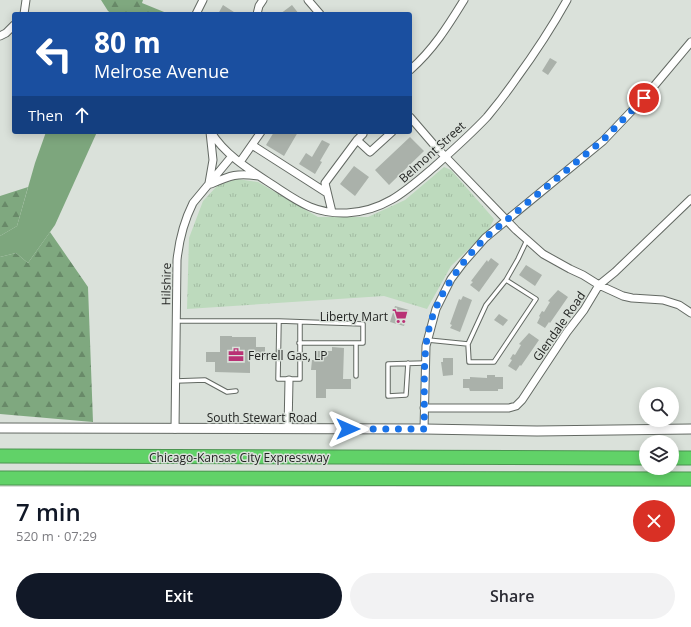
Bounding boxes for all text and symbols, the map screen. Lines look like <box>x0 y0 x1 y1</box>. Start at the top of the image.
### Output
text: 80 m <box>94 23 161 61</box>
icon: left <box>28 28 80 80</box>
text: Melrose Avenue <box>94 59 229 83</box>
pin <box>627 81 661 115</box>
icon: arrive <box>633 87 655 109</box>
icon: ahead <box>71 104 93 126</box>
text: Then <box>28 105 63 125</box>
street label: Belmont Street <box>395 118 469 186</box>
street label: Hilshire <box>157 262 175 305</box>
street label: Glendale Road <box>529 288 589 364</box>
supermarket icon: Liberty Mart <box>391 307 409 325</box>
place label: Liberty Mart <box>320 308 388 325</box>
office icon: Ferrell Gas, LP <box>227 346 245 364</box>
place label: Ferrell Gas, LP <box>248 347 327 364</box>
map controls <box>639 387 679 475</box>
button: search <box>639 387 679 427</box>
position arrow <box>327 408 369 450</box>
street label: South Stewart Road <box>207 409 317 426</box>
button: layers <box>639 435 679 475</box>
street label: Chicago-Kansas City Expressway <box>149 449 330 466</box>
text: 7 min <box>16 495 81 528</box>
button: close <box>633 500 675 542</box>
text: 520 m · 07:29 <box>16 527 97 545</box>
button: Exit <box>16 573 342 619</box>
button: Share <box>350 573 675 619</box>

